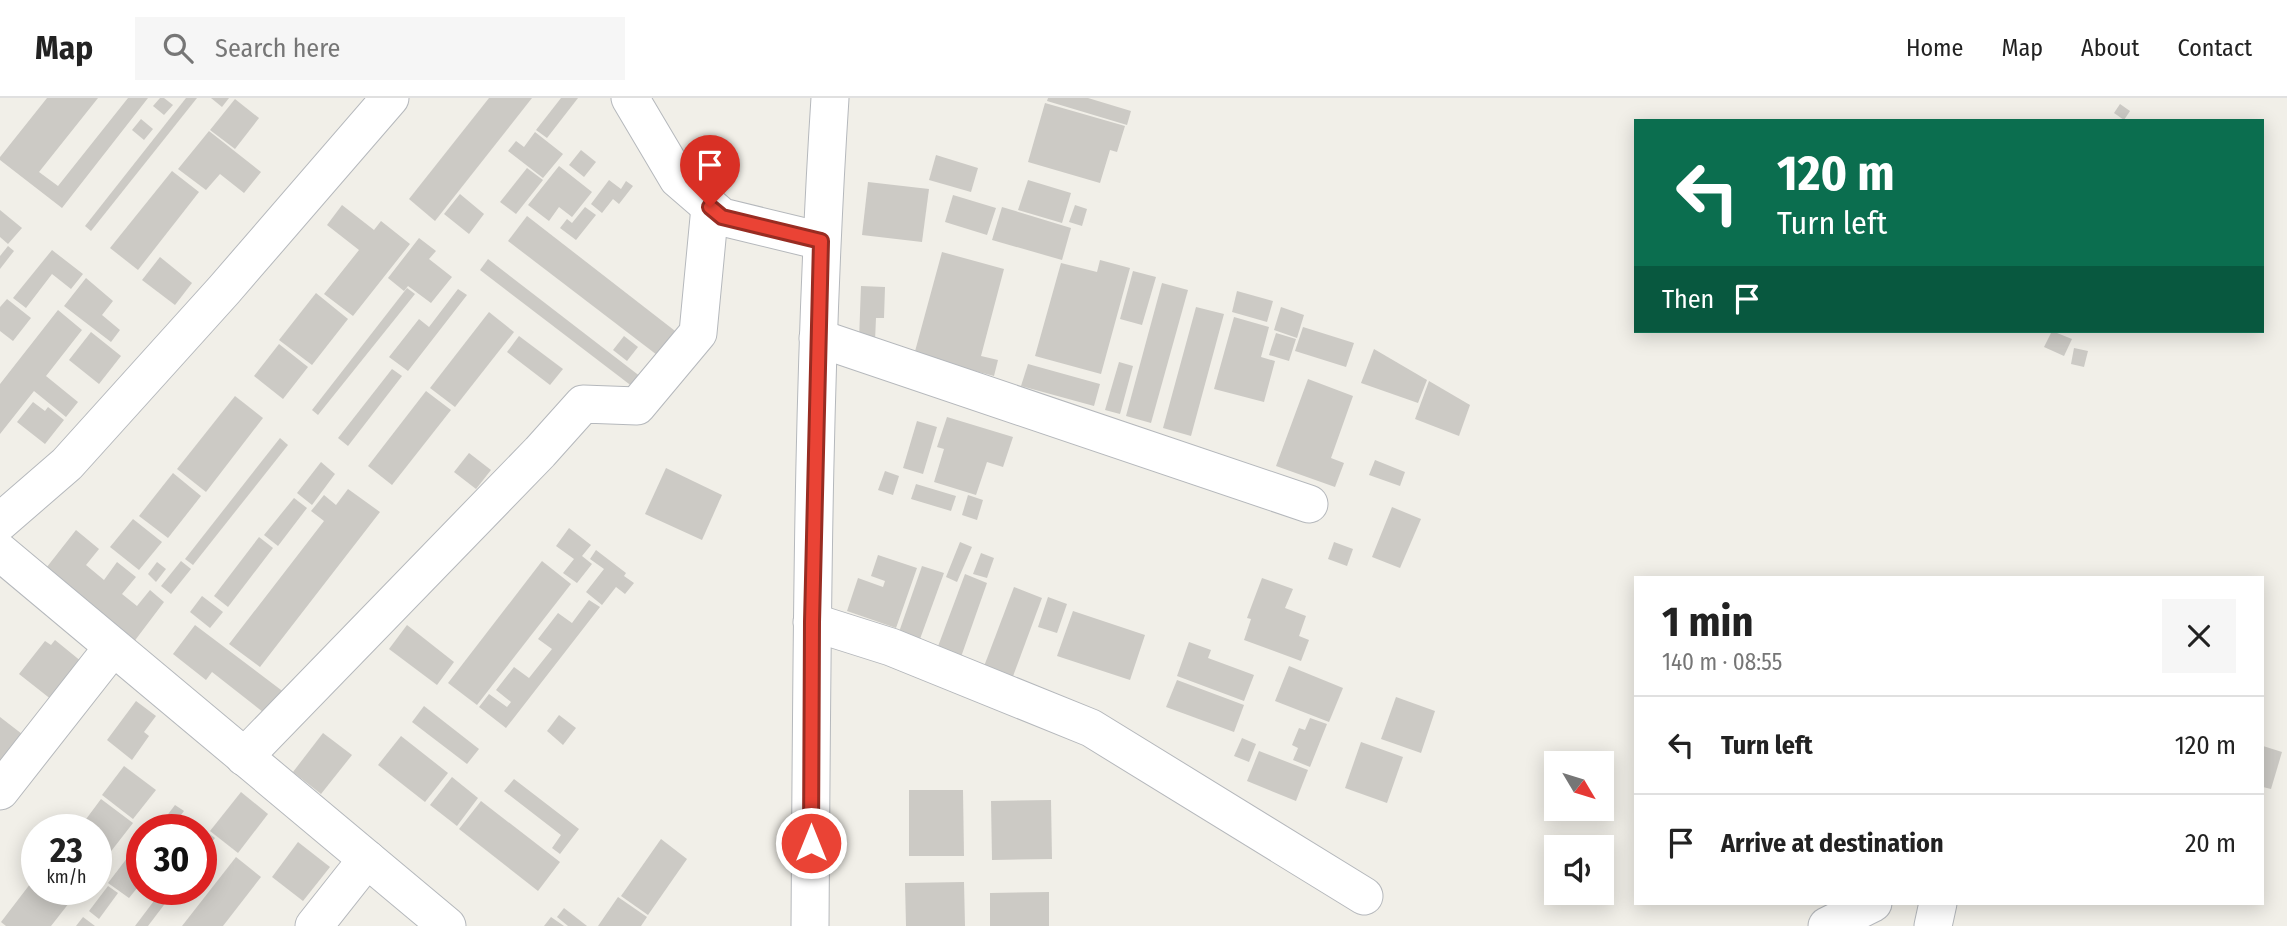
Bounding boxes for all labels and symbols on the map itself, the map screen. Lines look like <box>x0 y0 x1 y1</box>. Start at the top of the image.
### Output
pin <box>680 135 740 207</box>
north arrow <box>1544 751 1614 821</box>
position arrow <box>774 806 848 880</box>
speed limit sign: 30 <box>126 814 217 905</box>

